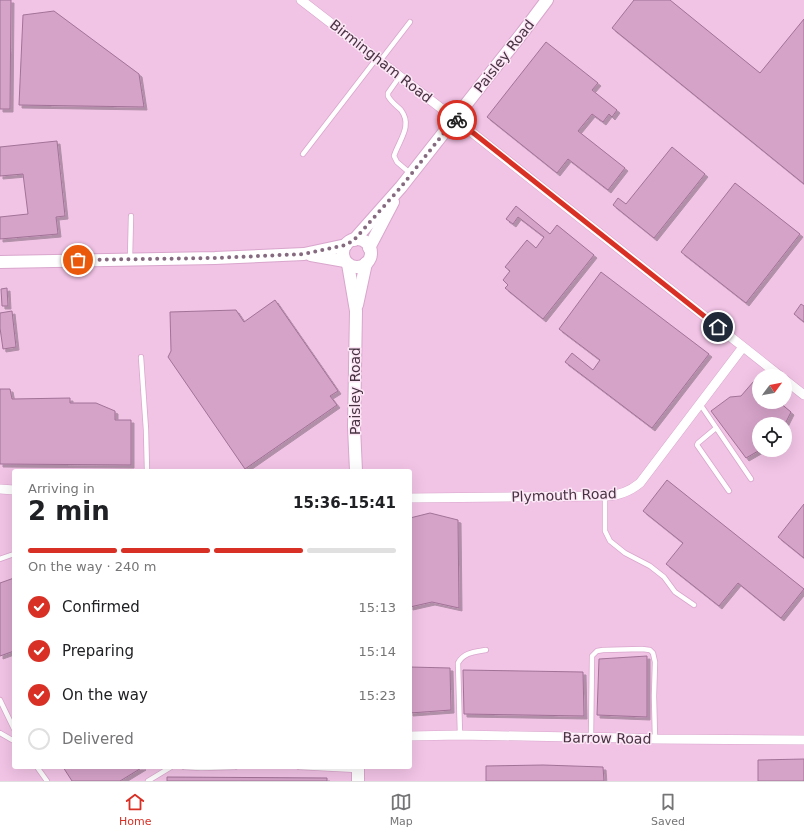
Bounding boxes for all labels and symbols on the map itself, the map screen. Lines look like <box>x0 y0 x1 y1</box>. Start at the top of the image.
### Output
street label: Birmingham Road <box>327 16 435 106</box>
street label: Paisley Road <box>471 16 537 96</box>
courier <box>437 100 477 140</box>
pin <box>61 243 95 277</box>
pin <box>701 310 735 344</box>
street label: Paisley Road <box>347 347 363 435</box>
north arrow <box>752 369 792 409</box>
street label: Plymouth Road <box>511 485 617 505</box>
street label: Barrow Road <box>562 729 652 747</box>

